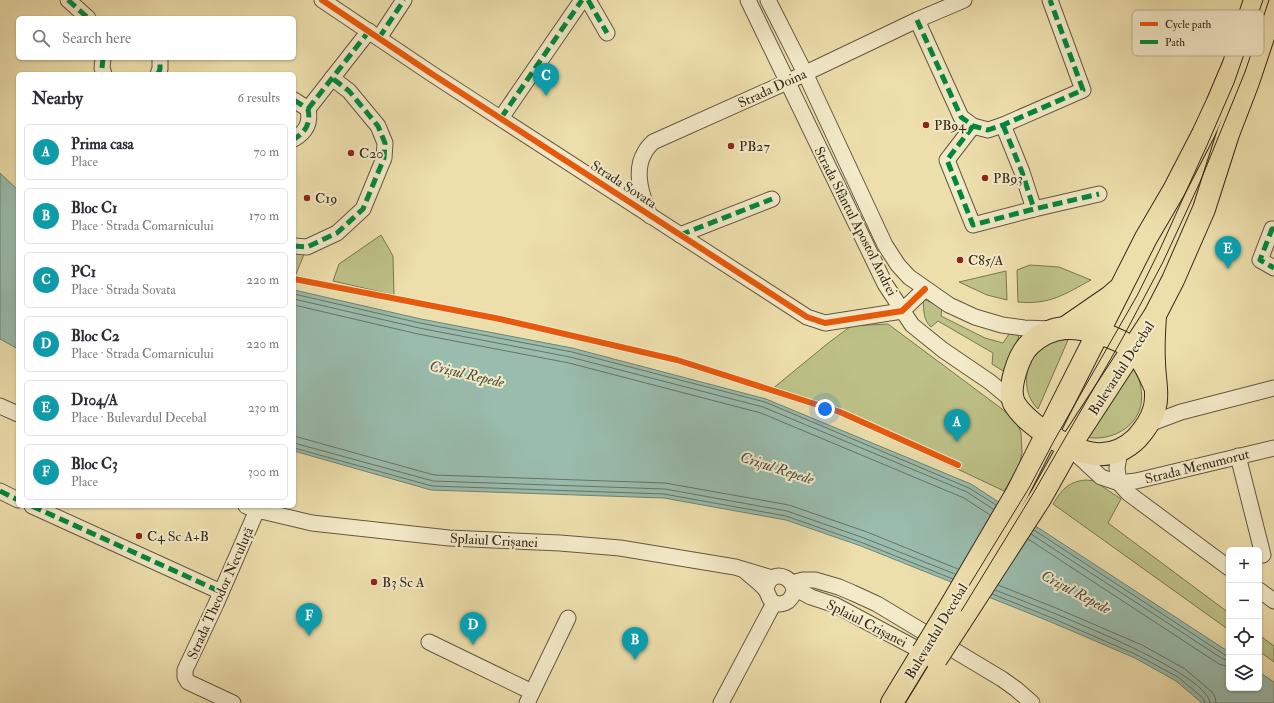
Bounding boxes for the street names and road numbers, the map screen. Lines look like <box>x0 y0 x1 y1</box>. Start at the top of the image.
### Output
street label: Strada Doina <box>735 65 809 112</box>
street label: Strada Sfântul Apostol Andrei <box>810 144 901 299</box>
street label: Strada Sovata <box>588 157 660 212</box>
street label: Bulevardul Decebal <box>1085 318 1158 418</box>
street label: Strada Menumorut <box>1143 445 1251 488</box>
street label: Strada Theodor Neculuță <box>184 524 257 662</box>
street label: Splaiul Crișanei <box>450 530 539 552</box>
street label: Bulevardul Decebal <box>901 580 972 682</box>
street label: Splaiul Crișanei <box>823 596 910 652</box>

